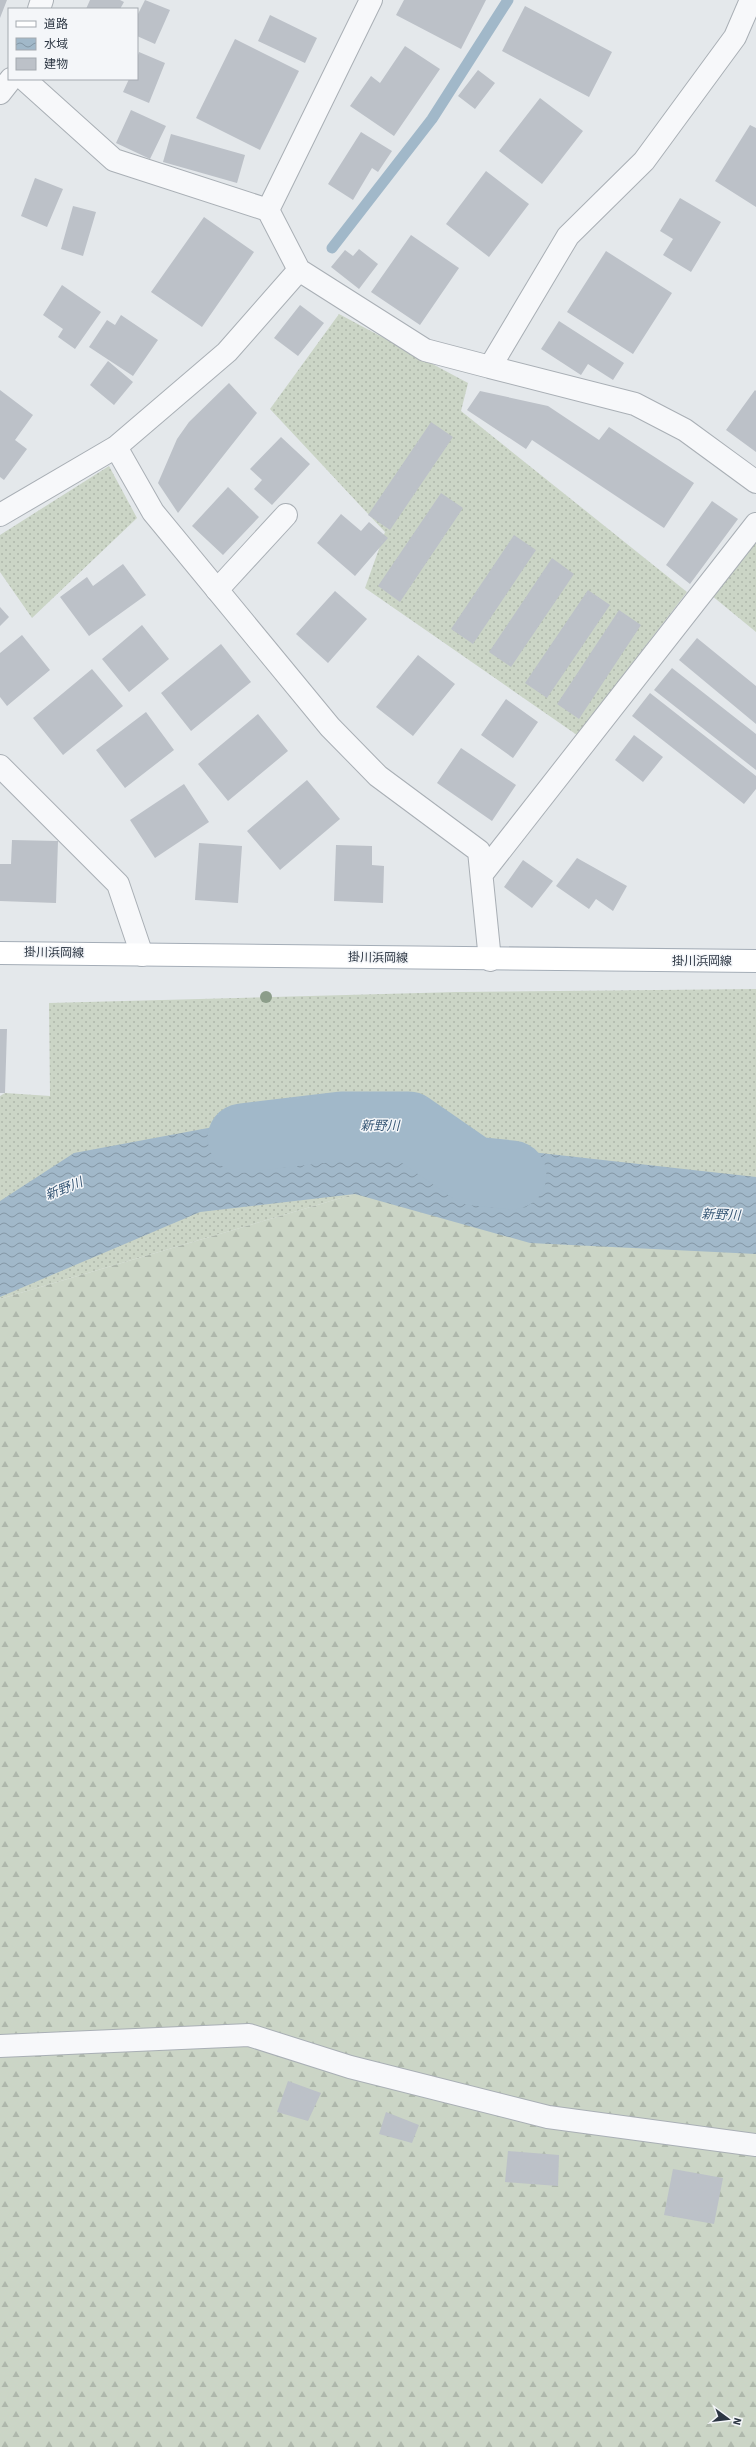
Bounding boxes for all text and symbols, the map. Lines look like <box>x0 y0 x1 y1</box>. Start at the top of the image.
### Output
legend <box>8 8 138 80</box>
text: 道路 <box>44 16 68 33</box>
text: 水域 <box>44 36 68 53</box>
text: 建物 <box>44 56 68 73</box>
street label: 掛川浜岡線 <box>24 944 84 962</box>
street label: 掛川浜岡線 <box>348 949 408 967</box>
street label: 掛川浜岡線 <box>672 953 732 970</box>
water label: 新野川 <box>360 1117 401 1135</box>
water label: 新野川 <box>43 1173 87 1205</box>
water label: 新野川 <box>701 1205 743 1225</box>
north arrow <box>708 2399 748 2439</box>
text: N <box>729 2416 745 2427</box>

